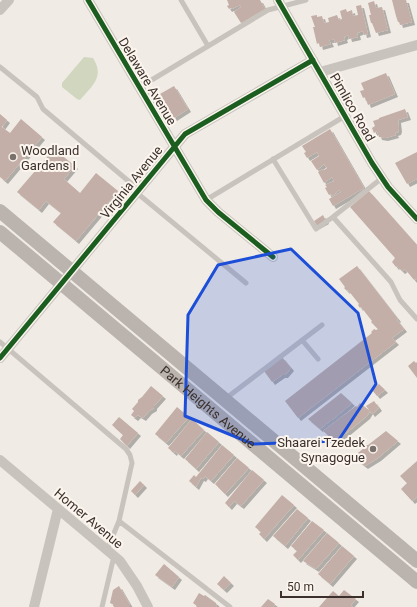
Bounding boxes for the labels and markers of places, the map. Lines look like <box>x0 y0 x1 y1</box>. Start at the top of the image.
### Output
place label: Woodland Gardens I <box>21 143 79 173</box>
marker: Woodland Gardens I <box>8 152 18 162</box>
place label: Shaarei Tzedek Synagogue <box>277 435 365 465</box>
marker: Shaarei Tzedek Synagogue <box>368 444 378 454</box>

